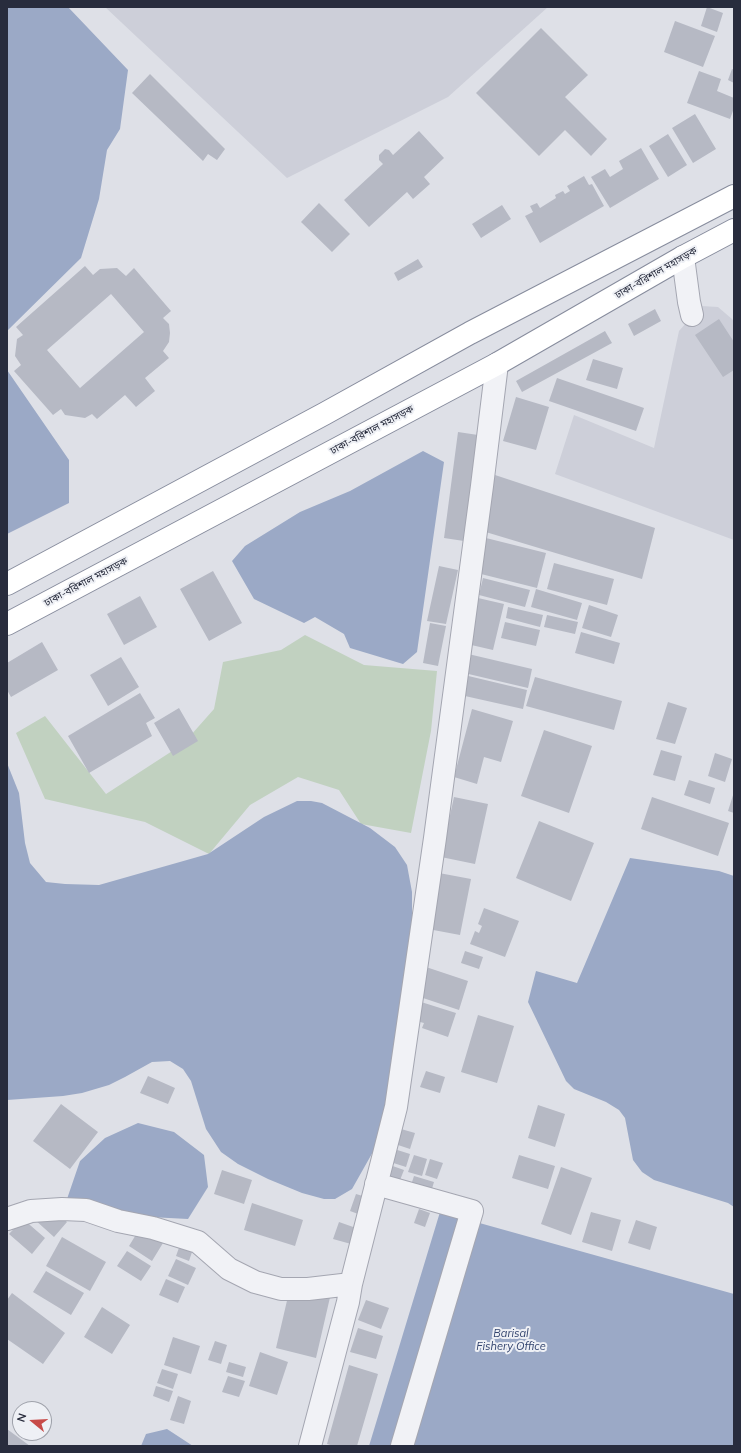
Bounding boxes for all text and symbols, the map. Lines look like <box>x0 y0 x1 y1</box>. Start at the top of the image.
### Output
street label: ঢাকা-বরিশাল মহাসড়ক <box>613 245 699 301</box>
street label: ঢাকা-বরিশাল মহাসড়ক <box>328 403 416 457</box>
street label: ঢাকা-বরিশাল মহাসড়ক <box>42 555 130 609</box>
water label: Barisal Fishery Office <box>476 1327 546 1353</box>
north arrow <box>12 1401 52 1441</box>
text: N <box>14 1411 29 1424</box>

